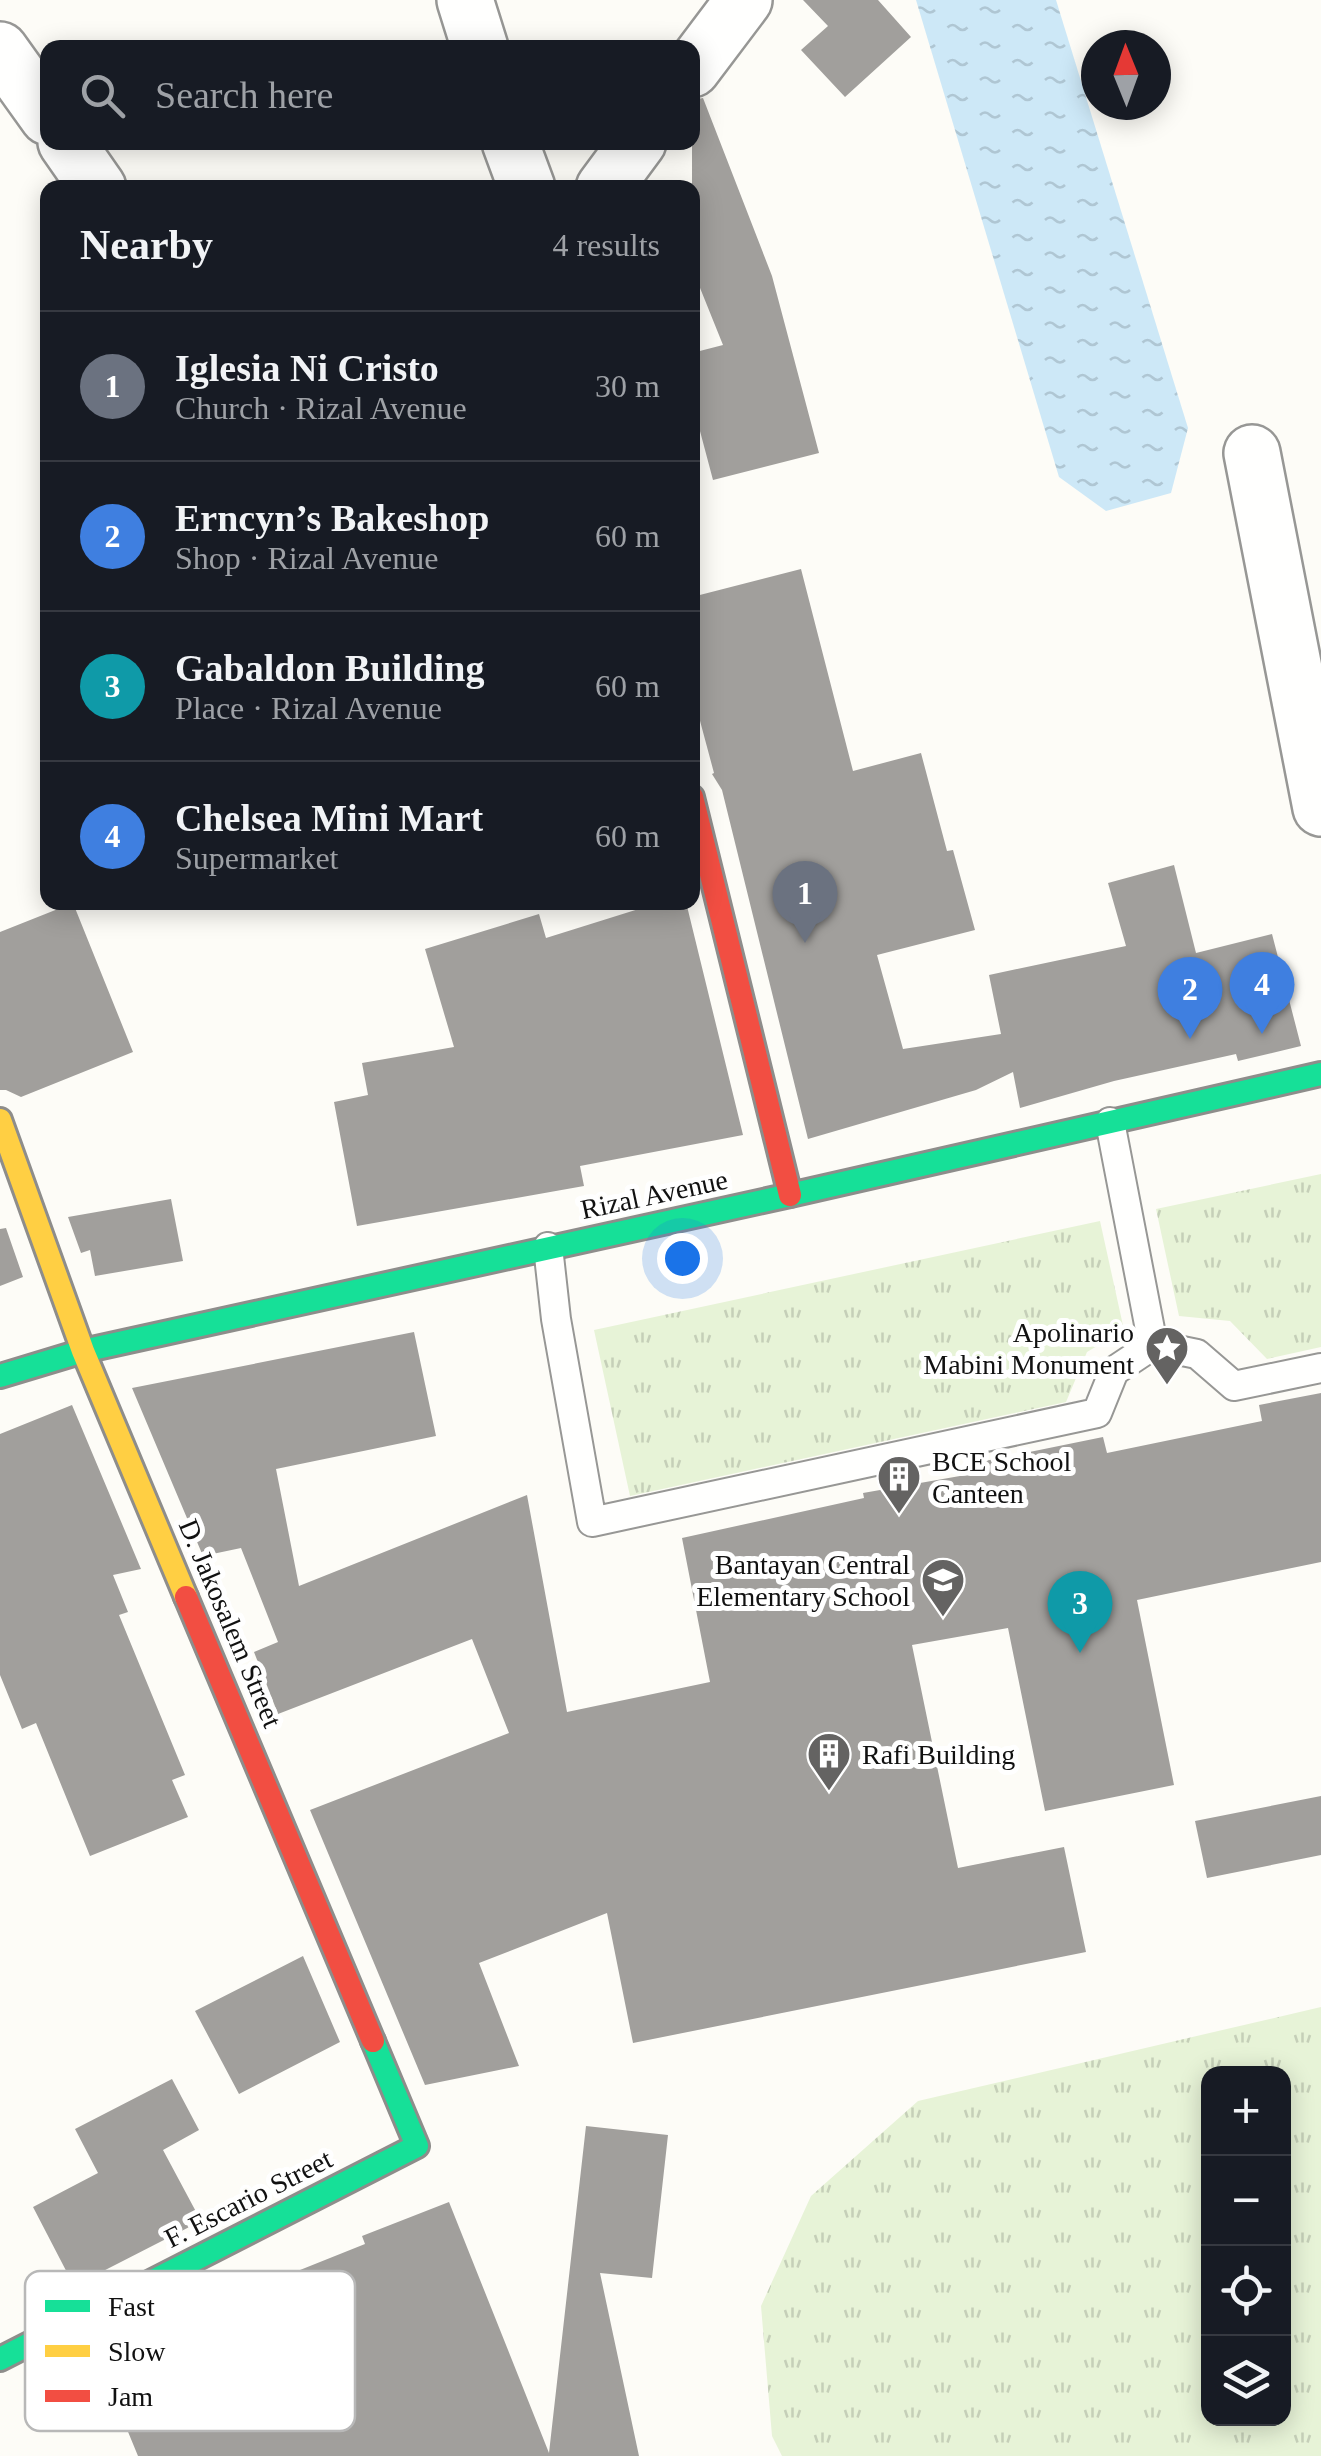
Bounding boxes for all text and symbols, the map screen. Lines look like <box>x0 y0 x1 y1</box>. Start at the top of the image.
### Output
north arrow <box>1081 30 1171 120</box>
search box <box>40 40 700 150</box>
icon: search <box>75 68 130 123</box>
text: Search here <box>155 74 333 116</box>
text: Nearby <box>80 222 213 268</box>
text: 4 results <box>552 227 660 263</box>
text: Iglesia Ni Cristo <box>175 347 439 389</box>
text: 1 <box>105 368 121 404</box>
text: 30 m <box>595 368 660 404</box>
text: Church · Rizal Avenue <box>175 390 467 426</box>
text: Erncyn’s Bakeshop <box>175 497 489 539</box>
text: 2 <box>105 518 121 554</box>
text: 60 m <box>595 518 660 554</box>
text: Shop · Rizal Avenue <box>175 540 438 576</box>
text: Gabaldon Building <box>175 647 484 689</box>
text: 3 <box>105 668 121 704</box>
text: 60 m <box>595 668 660 704</box>
text: Place · Rizal Avenue <box>175 690 442 726</box>
text: Chelsea Mini Mart <box>175 797 483 839</box>
text: 4 <box>105 818 121 854</box>
text: 60 m <box>595 818 660 854</box>
text: Supermarket <box>175 840 339 876</box>
pin: 1 <box>772 860 838 943</box>
pin: 4 <box>1230 952 1294 1034</box>
pin: 2 <box>1158 956 1222 1039</box>
street label: Rizal Avenue <box>578 1164 730 1225</box>
your location <box>657 1233 708 1284</box>
place label: Apolinario Mabini Monument <box>923 1317 1134 1380</box>
place icon: Apolinario Mabini Monument <box>1144 1325 1190 1386</box>
place label: BCE School Canteen <box>932 1446 1071 1509</box>
building icon: BCE School Canteen <box>876 1454 922 1515</box>
street label: D. Jakosalem Street <box>173 1514 288 1732</box>
place label: Bantayan Central Elementary School <box>696 1549 910 1612</box>
school or university icon: Bantayan Central Elementary School <box>920 1557 966 1618</box>
pin: 3 <box>1048 1570 1112 1653</box>
building icon: Rafi Building <box>806 1731 852 1792</box>
place label: Rafi Building <box>862 1739 1015 1770</box>
map controls <box>1201 2066 1291 2426</box>
button: + <box>1201 2066 1291 2156</box>
street label: F. Escario Street <box>159 2143 337 2254</box>
button: − <box>1201 2156 1291 2246</box>
button: locate <box>1201 2246 1291 2336</box>
legend <box>25 2271 355 2431</box>
text: Fast <box>108 2291 155 2322</box>
text: Slow <box>108 2336 166 2367</box>
button: layers <box>1201 2336 1291 2426</box>
text: Jam <box>108 2381 153 2412</box>

